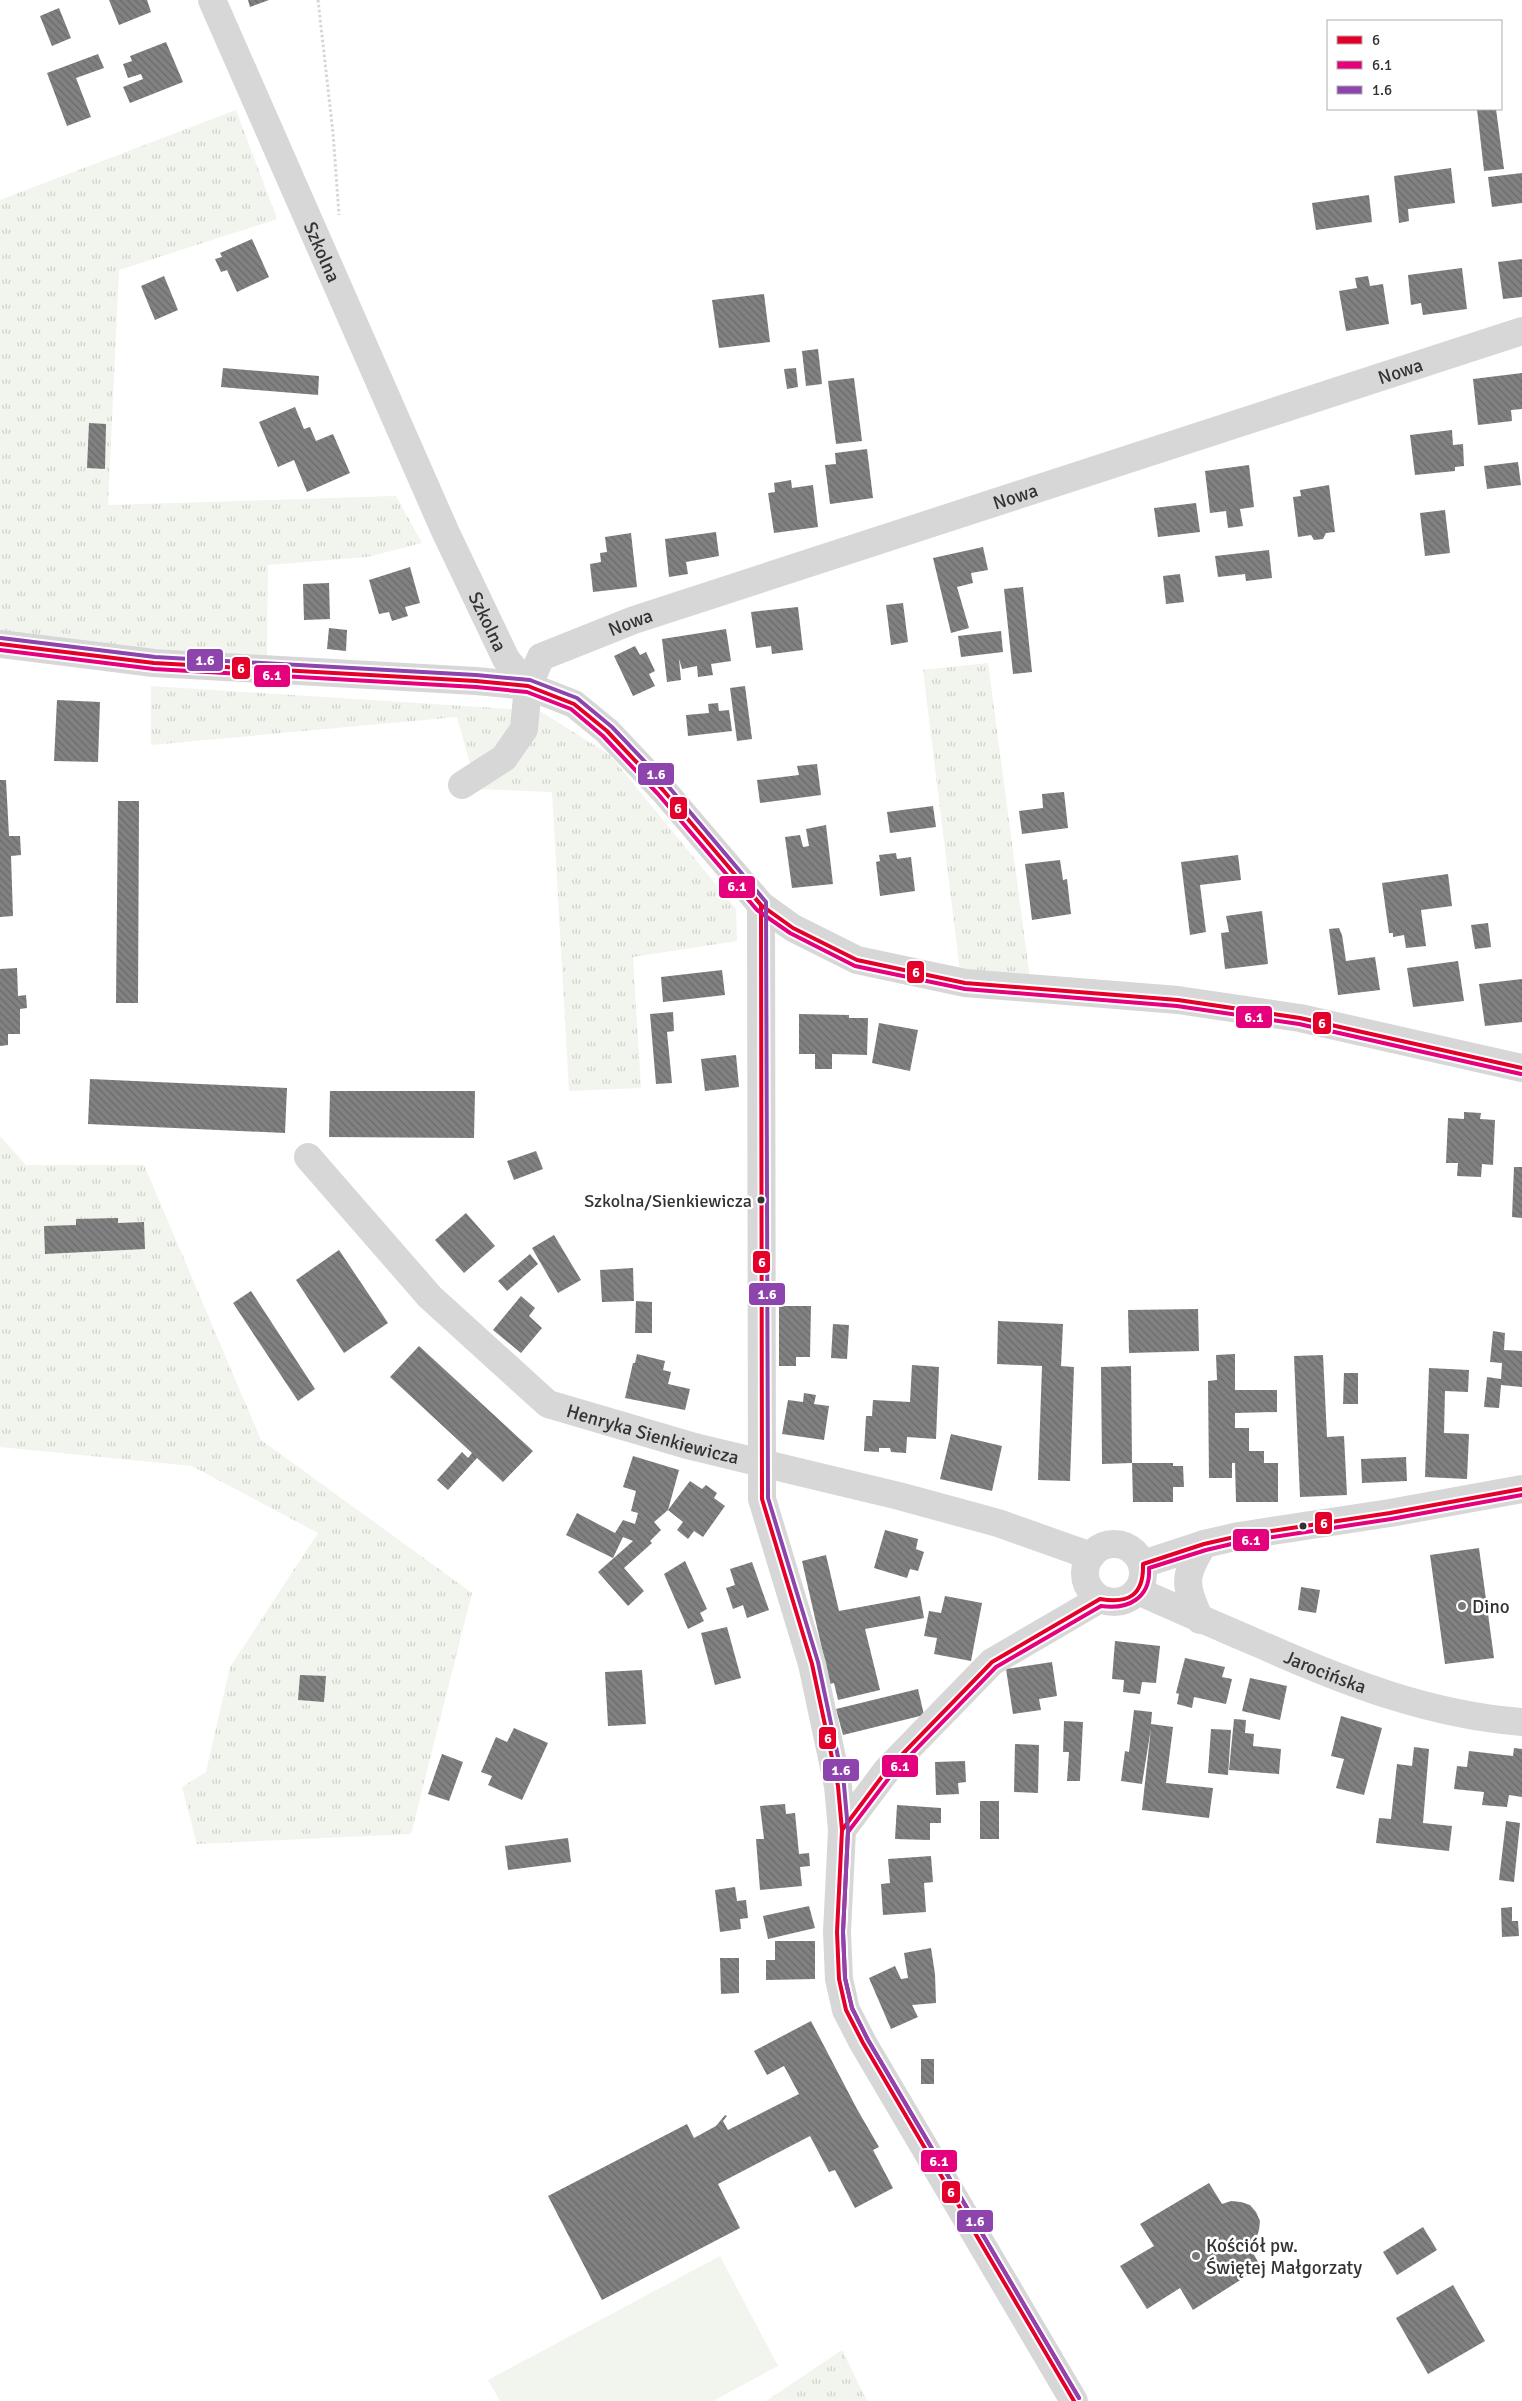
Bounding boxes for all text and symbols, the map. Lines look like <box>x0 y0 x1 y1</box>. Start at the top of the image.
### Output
legend <box>1327 20 1502 110</box>
text: 6 <box>1372 31 1380 49</box>
text: 6.1 <box>1372 56 1392 74</box>
text: 1.6 <box>1372 81 1392 99</box>
street label: Szkolna <box>298 218 345 286</box>
street label: Nowa <box>1375 353 1426 390</box>
street label: Nowa <box>990 478 1041 515</box>
street label: Szkolna <box>463 588 512 656</box>
street label: Nowa <box>605 604 656 642</box>
line badge: 1.6 <box>186 648 224 672</box>
text: 1.6 <box>195 652 215 669</box>
line badge: 6 <box>231 656 251 680</box>
text: 6 <box>237 660 245 677</box>
line badge: 6.1 <box>253 664 291 688</box>
text: 6.1 <box>262 667 282 684</box>
line badge: 1.6 <box>637 762 675 786</box>
text: 1.6 <box>646 766 666 783</box>
line badge: 6 <box>669 796 688 820</box>
text: 6 <box>674 800 682 817</box>
line badge: 6.1 <box>718 875 756 899</box>
text: 6.1 <box>727 878 747 895</box>
line badge: 6 <box>906 960 925 984</box>
text: 6 <box>912 964 920 981</box>
line badge: 6.1 <box>1235 1005 1273 1029</box>
text: 6.1 <box>1244 1009 1264 1026</box>
line badge: 6 <box>1312 1011 1332 1035</box>
text: 6 <box>1318 1015 1326 1032</box>
place label: Szkolna/Sienkiewicza <box>584 1190 752 1212</box>
marker: Szkolna/Sienkiewicza <box>756 1195 766 1205</box>
line badge: 6 <box>752 1250 771 1274</box>
text: 6 <box>758 1254 766 1271</box>
line badge: 1.6 <box>748 1282 786 1306</box>
text: 1.6 <box>757 1286 777 1303</box>
street label: Henryka Sienkiewicza <box>563 1399 741 1470</box>
line badge: 6 <box>1314 1511 1333 1535</box>
text: 6 <box>1320 1515 1328 1532</box>
unlabelled marker <box>1298 1521 1308 1531</box>
line badge: 6.1 <box>1232 1528 1270 1552</box>
text: 6.1 <box>1241 1532 1261 1549</box>
place label: Dino <box>1472 1595 1510 1619</box>
marker: Dino <box>1456 1600 1468 1612</box>
street label: Jarocińska <box>1280 1645 1369 1699</box>
line badge: 6 <box>818 1726 837 1750</box>
text: 6 <box>824 1730 832 1747</box>
line badge: 6.1 <box>881 1754 919 1778</box>
line badge: 1.6 <box>822 1758 860 1782</box>
text: 6.1 <box>890 1758 910 1775</box>
text: 1.6 <box>831 1762 851 1779</box>
line badge: 6.1 <box>920 2149 958 2173</box>
text: 6.1 <box>929 2153 949 2170</box>
line badge: 6 <box>941 2180 961 2204</box>
text: 6 <box>947 2184 955 2201</box>
line badge: 1.6 <box>956 2209 994 2233</box>
text: 1.6 <box>965 2213 985 2230</box>
place label: Kościół pw. Świętej Małgorzaty <box>1206 2234 1362 2280</box>
marker: Kościół pw. Świętej Małgorzaty <box>1190 2250 1202 2262</box>

